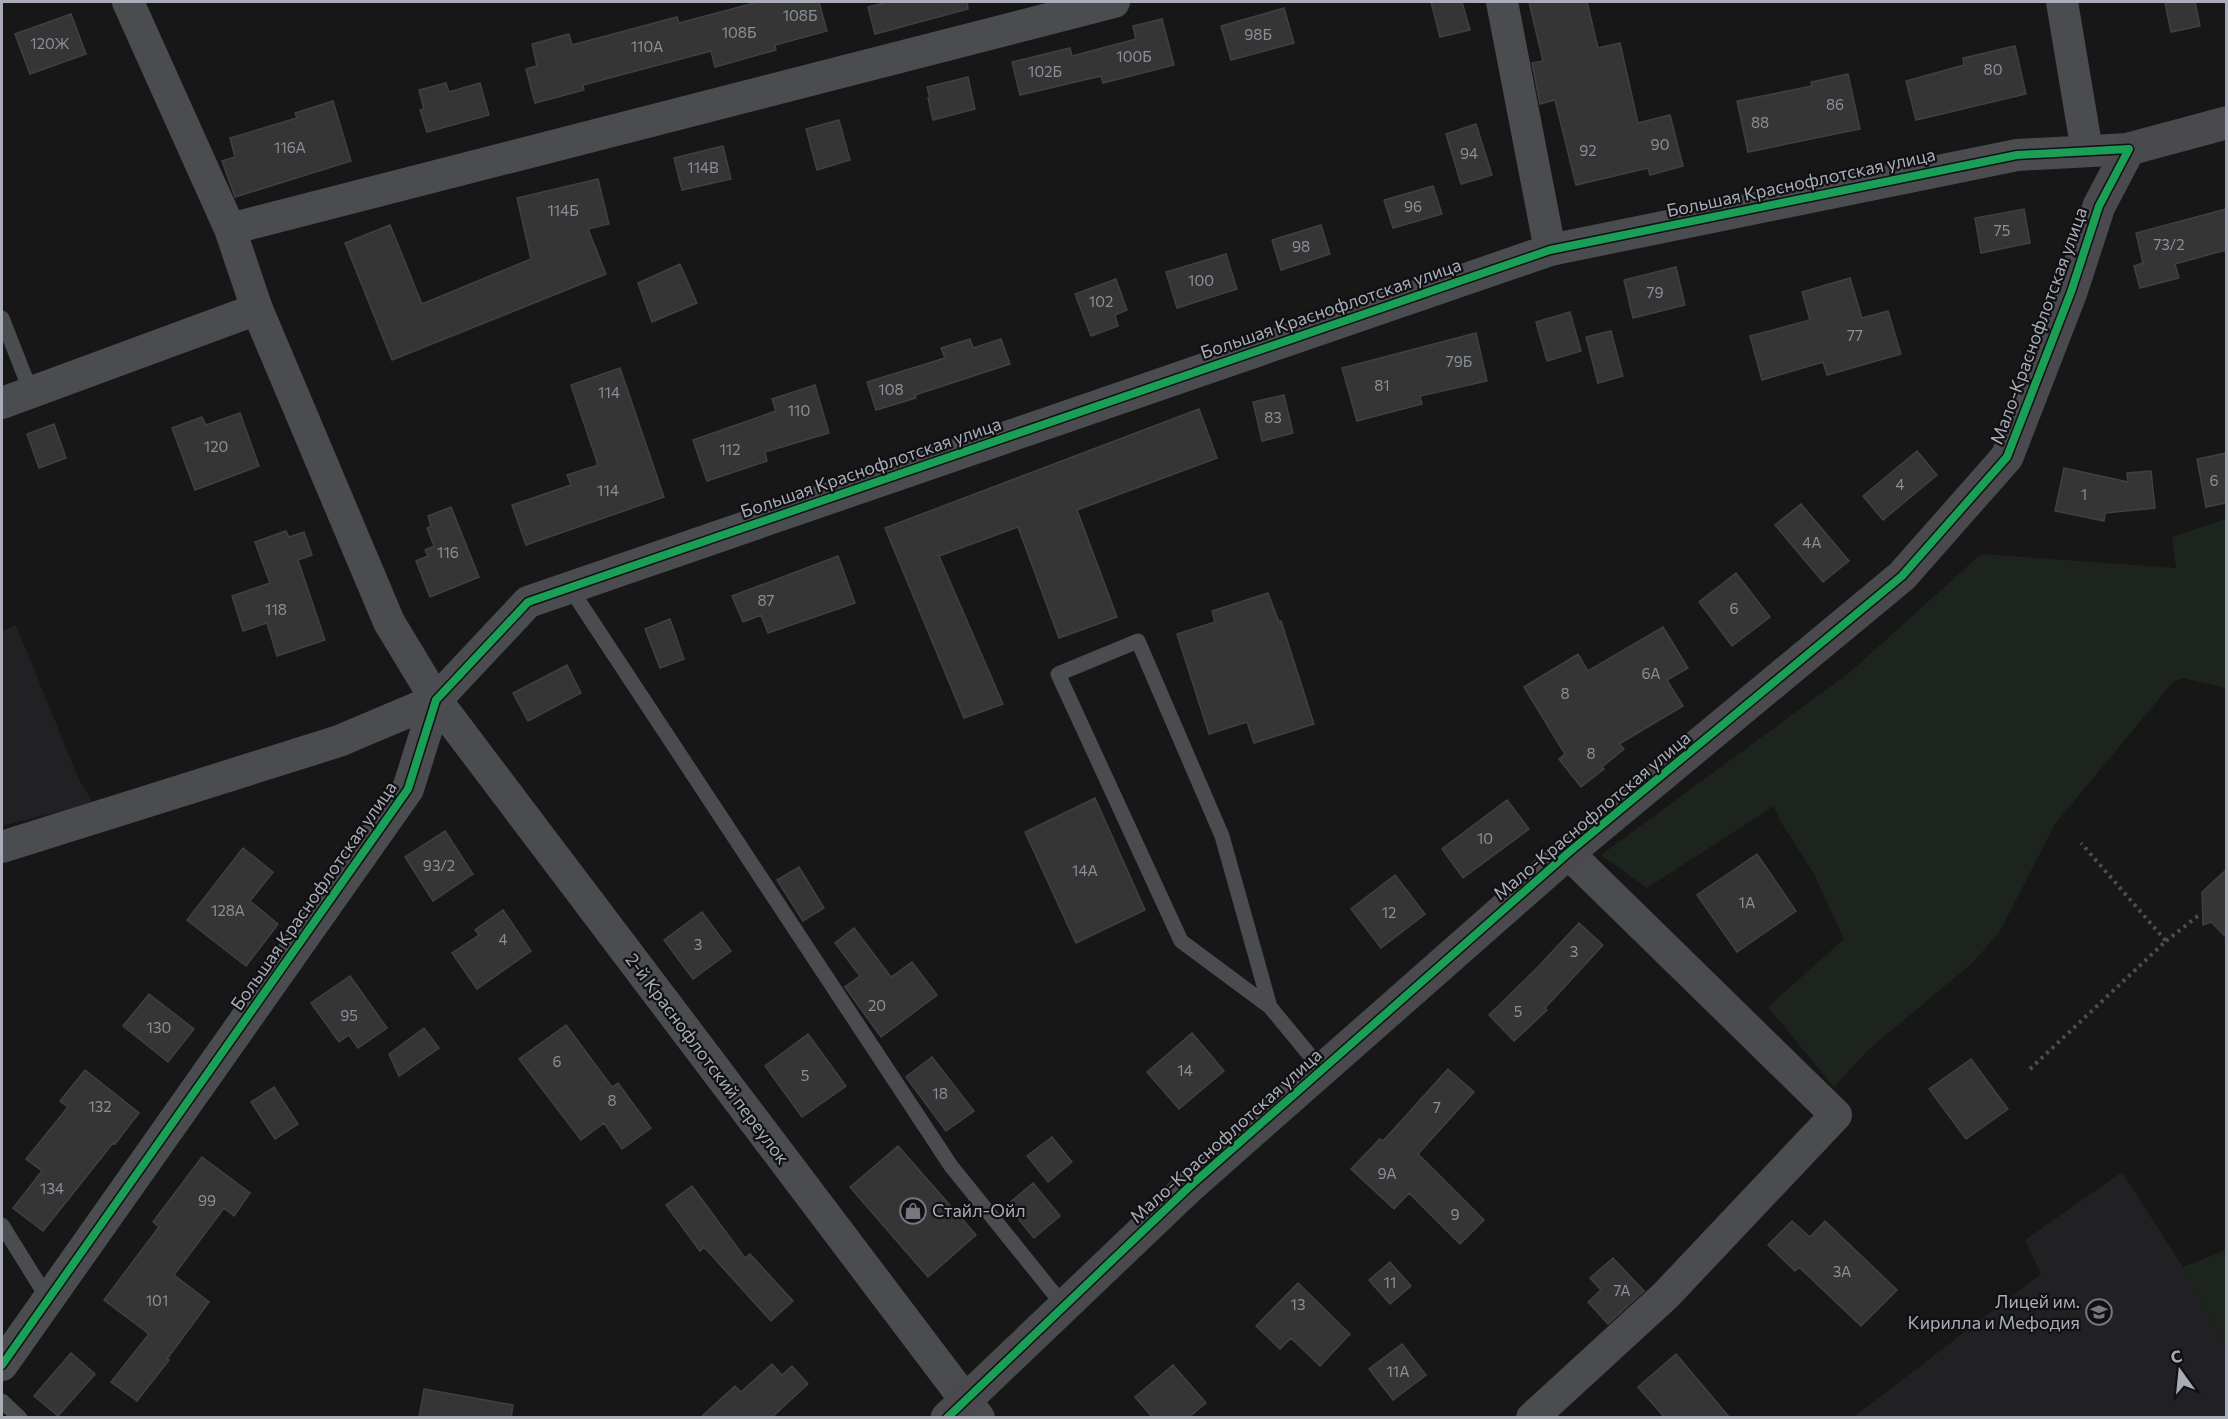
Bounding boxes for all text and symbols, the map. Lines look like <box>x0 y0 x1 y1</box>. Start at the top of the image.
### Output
house number: 108Б <box>783 6 817 24</box>
house number: 108Б <box>722 23 756 41</box>
house number: 98Б <box>1244 25 1272 43</box>
house number: 120Ж <box>30 34 70 52</box>
house number: 110А <box>631 37 663 55</box>
house number: 100Б <box>1116 47 1152 65</box>
house number: 80 <box>1984 60 2002 78</box>
house number: 102Б <box>1028 62 1062 80</box>
house number: 86 <box>1826 95 1844 113</box>
house number: 88 <box>1751 113 1769 131</box>
house number: 90 <box>1651 135 1669 153</box>
house number: 116А <box>274 138 306 156</box>
house number: 92 <box>1579 141 1597 159</box>
street label: Большая Краснофлотская улица <box>1664 143 1937 221</box>
house number: 94 <box>1460 144 1478 162</box>
house number: 114В <box>687 158 719 176</box>
house number: 96 <box>1404 197 1422 215</box>
house number: 114Б <box>547 201 579 219</box>
street label: Мало-Краснофлотская улица <box>1985 204 2091 447</box>
house number: 75 <box>1994 221 2010 239</box>
house number: 73/2 <box>2153 235 2185 253</box>
house number: 98 <box>1292 237 1310 255</box>
street label: Большая Краснофлотская улица <box>1197 253 1464 363</box>
house number: 100 <box>1188 271 1214 289</box>
house number: 79 <box>1647 283 1663 301</box>
house number: 102 <box>1089 292 1113 310</box>
house number: 77 <box>1847 326 1863 344</box>
house number: 79Б <box>1446 352 1472 370</box>
house number: 81 <box>1374 376 1390 394</box>
house number: 108 <box>878 380 904 398</box>
house number: 114 <box>598 383 620 401</box>
house number: 110 <box>788 401 810 419</box>
house number: 83 <box>1264 408 1282 426</box>
street label: Большая Краснофлотская улица <box>737 412 1004 522</box>
house number: 120 <box>204 437 228 455</box>
house number: 112 <box>719 440 741 458</box>
house number: 6 <box>2209 471 2219 489</box>
house number: 4 <box>1896 475 1905 493</box>
house number: 114 <box>597 481 619 499</box>
house number: 1 <box>2081 485 2087 503</box>
house number: 4А <box>1802 533 1822 551</box>
house number: 116 <box>437 543 459 561</box>
house number: 87 <box>758 591 775 609</box>
house number: 6 <box>1729 599 1739 617</box>
house number: 118 <box>265 600 287 618</box>
house number: 6А <box>1641 664 1661 682</box>
house number: 8 <box>1560 684 1570 702</box>
street label: Мало-Краснофлотская улица <box>1488 726 1694 904</box>
house number: 8 <box>1586 744 1596 762</box>
street label: Большая Краснофлотская улица <box>226 777 401 1014</box>
house number: 10 <box>1477 829 1493 847</box>
house number: 93/2 <box>423 856 455 874</box>
house number: 14А <box>1072 861 1098 879</box>
house number: 1А <box>1739 893 1755 911</box>
house number: 128А <box>211 901 245 919</box>
house number: 12 <box>1382 903 1396 921</box>
house number: 4 <box>499 930 508 948</box>
house number: 3 <box>694 935 702 953</box>
house number: 3 <box>1570 942 1578 960</box>
street label: 2-й Краснофлотский переулок <box>621 949 795 1169</box>
house number: 20 <box>868 996 886 1014</box>
house number: 5 <box>1514 1002 1522 1020</box>
house number: 95 <box>340 1006 358 1024</box>
house number: 130 <box>147 1018 171 1036</box>
street label: Мало-Краснофлотская улица <box>1125 1043 1326 1227</box>
house number: 6 <box>552 1052 562 1070</box>
house number: 14 <box>1177 1061 1193 1079</box>
house number: 5 <box>801 1066 809 1084</box>
house number: 18 <box>932 1084 948 1102</box>
house number: 8 <box>607 1091 617 1109</box>
house number: 132 <box>88 1097 112 1115</box>
house number: 7 <box>1433 1098 1441 1116</box>
house number: 9А <box>1377 1164 1397 1182</box>
house number: 134 <box>40 1179 64 1197</box>
house number: 99 <box>198 1191 216 1209</box>
shop icon: Стайл-Ойл <box>898 1196 928 1226</box>
place label: Стайл-Ойл <box>932 1199 1026 1221</box>
house number: 9 <box>1450 1205 1460 1223</box>
house number: 3А <box>1833 1262 1851 1280</box>
house number: 11 <box>1384 1273 1396 1291</box>
house number: 7А <box>1613 1281 1631 1299</box>
place label: Лицей им. Кирилла и Мефодия <box>1908 1290 2080 1333</box>
house number: 101 <box>146 1291 168 1309</box>
house number: 13 <box>1291 1295 1305 1313</box>
school or university icon: Лицей им. Кирилла и Мефодия <box>2084 1297 2114 1327</box>
north arrow <box>2150 1341 2210 1401</box>
text: С <box>2168 1345 2184 1367</box>
house number: 11А <box>1386 1362 1410 1380</box>

